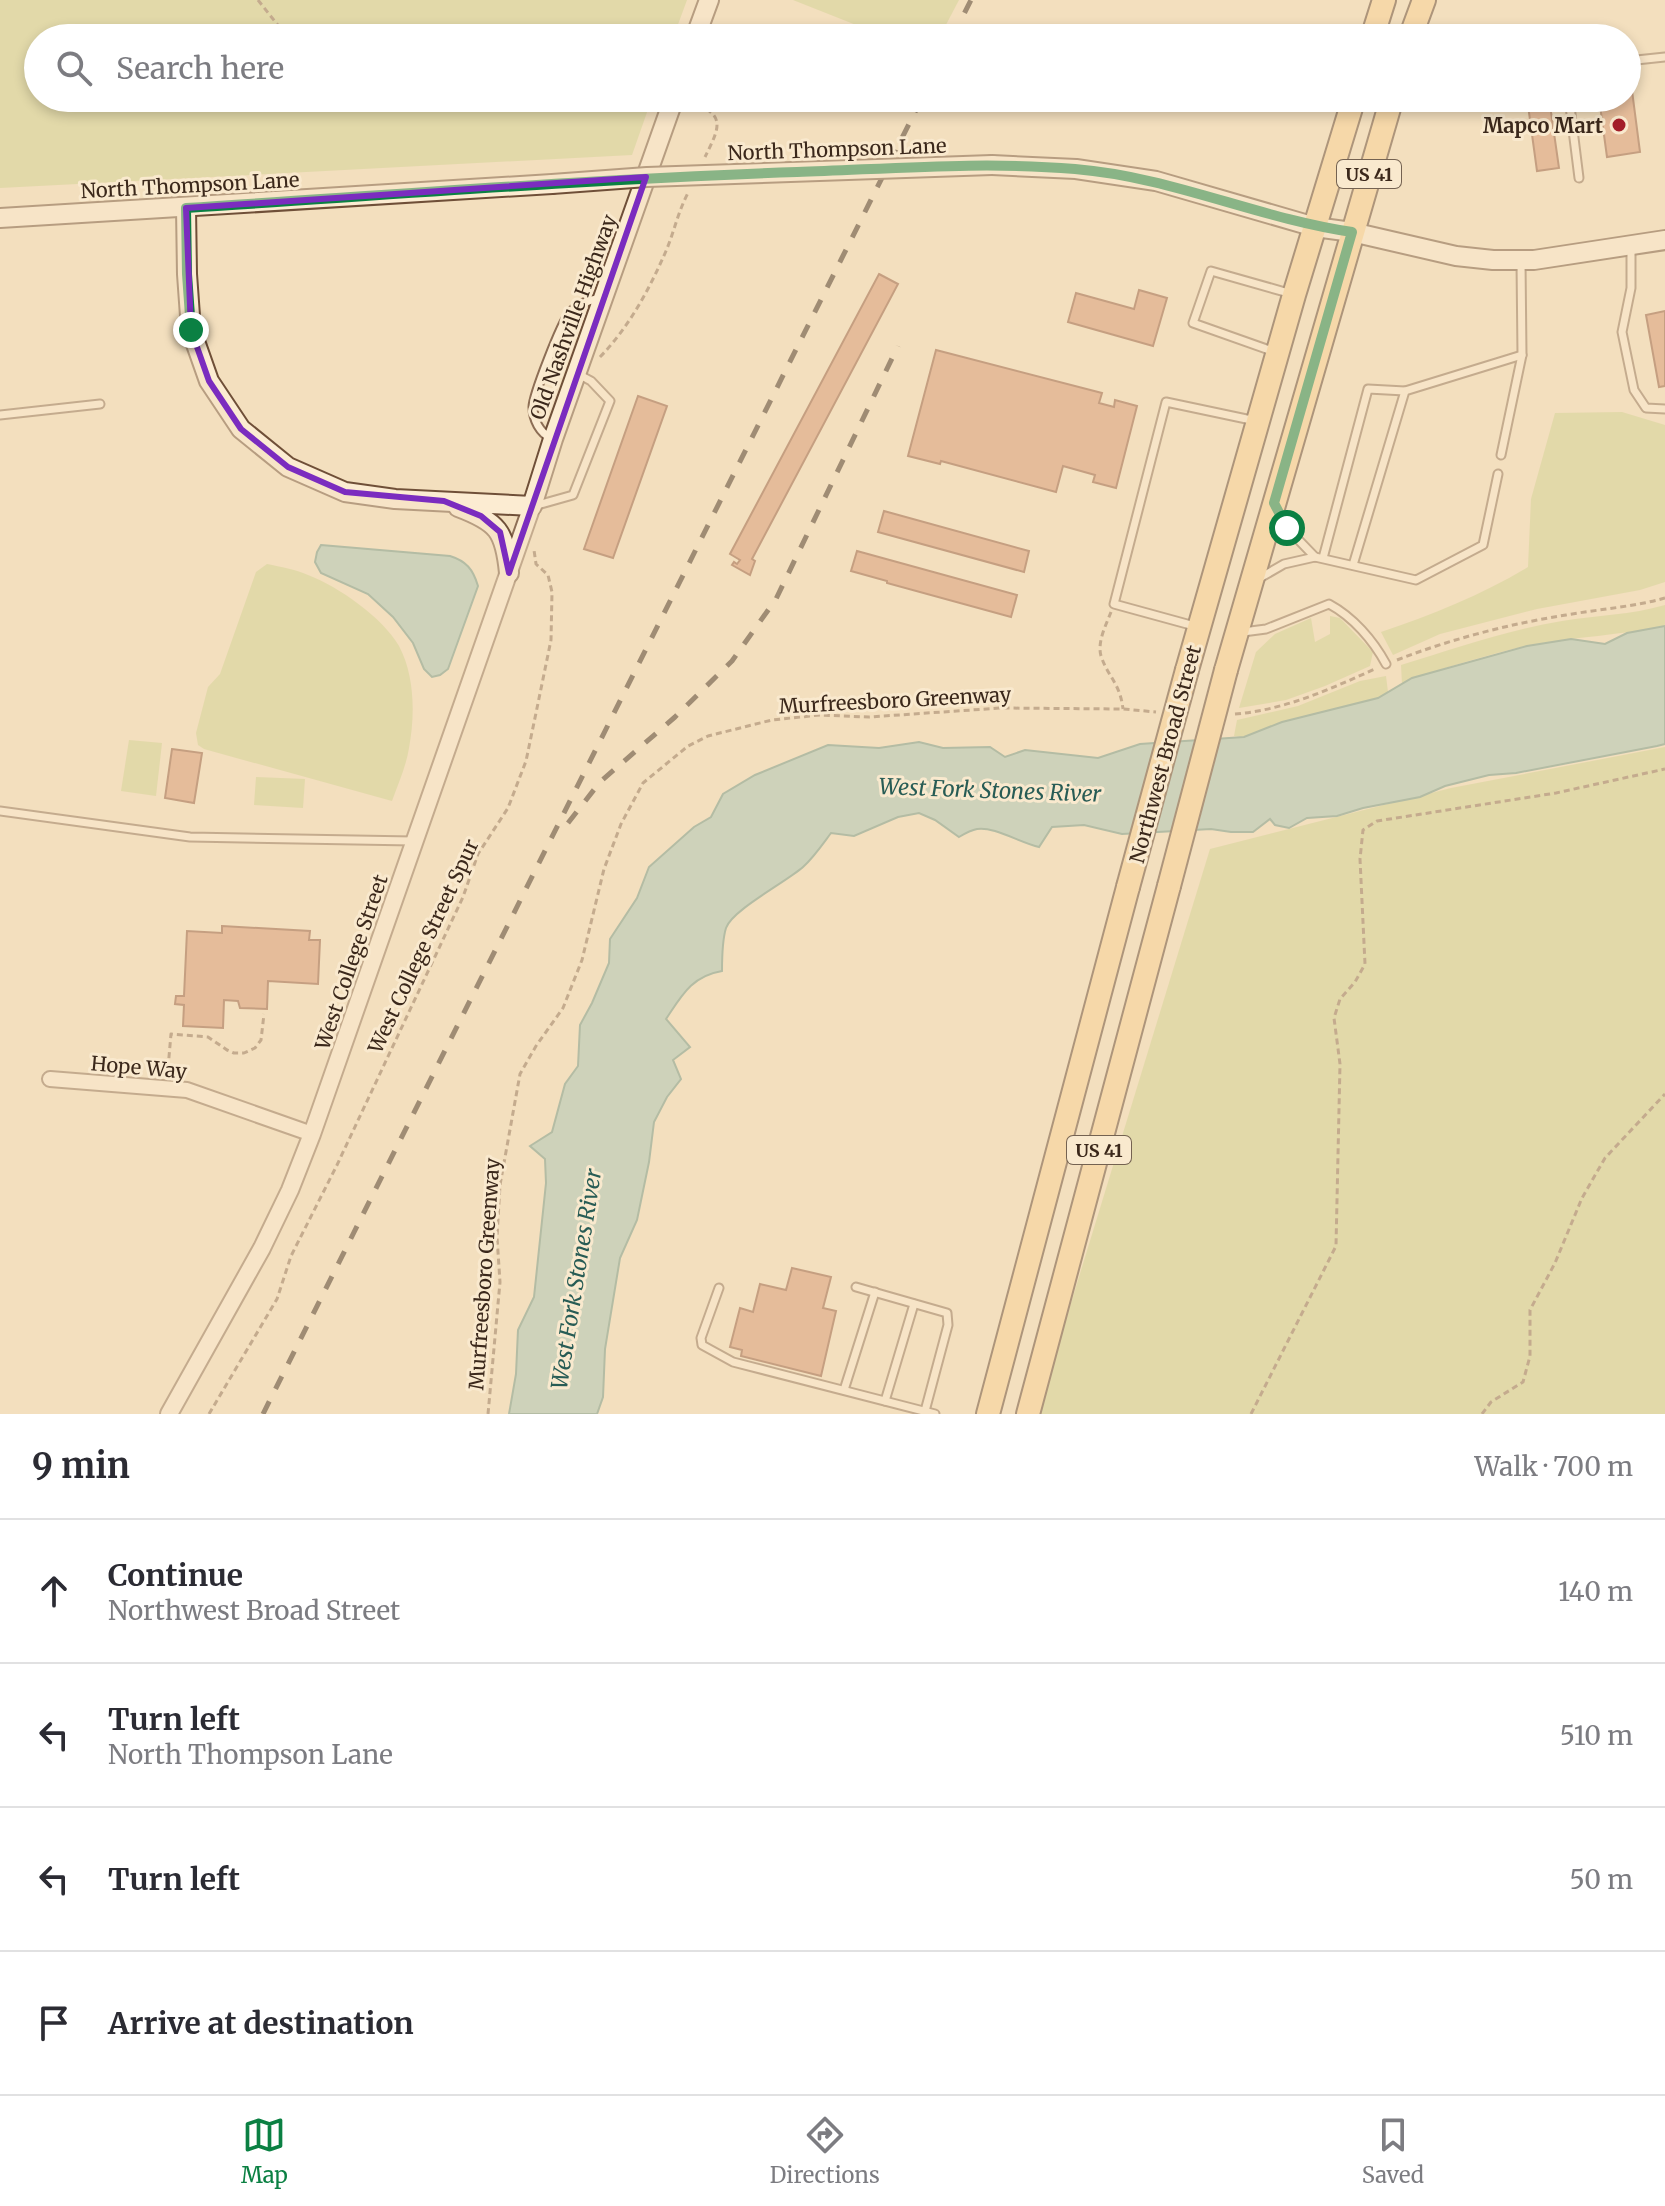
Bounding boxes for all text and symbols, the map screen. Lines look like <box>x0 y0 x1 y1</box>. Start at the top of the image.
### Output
search box <box>24 24 1641 112</box>
icon: search <box>52 46 96 90</box>
text: Search here <box>116 49 284 87</box>
place label: Mapco Mart <box>1483 113 1603 138</box>
marker: Mapco Mart <box>1610 116 1628 134</box>
street label: North Thompson Lane <box>727 133 947 165</box>
road number: US 41 <box>1337 160 1401 188</box>
street label: North Thompson Lane <box>80 167 300 203</box>
street label: Old Nashville Highway <box>524 211 622 423</box>
route end <box>173 312 209 348</box>
route start <box>1269 510 1305 546</box>
street label: Northwest Broad Street <box>1124 642 1206 866</box>
street label: Murfreesboro Greenway <box>778 681 1012 719</box>
water label: West Fork Stones River <box>878 772 1103 808</box>
street label: West College Street Spur <box>362 835 484 1058</box>
street label: West College Street <box>309 871 393 1054</box>
street label: Hope Way <box>90 1050 189 1084</box>
road number: US 41 <box>1067 1136 1131 1164</box>
street label: Murfreesboro Greenway <box>463 1157 505 1391</box>
water label: West Fork Stones River <box>545 1166 607 1391</box>
text: 9 min <box>32 1445 130 1487</box>
text: Walk · 700 m <box>1474 1450 1633 1483</box>
text: Continue <box>108 1556 243 1594</box>
icon: ahead <box>32 1569 76 1613</box>
text: 140 m <box>1558 1575 1633 1608</box>
text: Northwest Broad Street <box>108 1594 400 1627</box>
text: Turn left <box>108 1700 240 1738</box>
icon: left <box>32 1713 76 1757</box>
text: 510 m <box>1560 1719 1633 1752</box>
text: North Thompson Lane <box>108 1738 393 1771</box>
icon: left <box>32 1857 76 1901</box>
text: Turn left <box>108 1860 240 1898</box>
text: 50 m <box>1569 1863 1633 1896</box>
icon: arrive <box>32 2001 76 2045</box>
text: Arrive at destination <box>108 2004 414 2042</box>
tab: Map <box>241 2113 288 2189</box>
tab: Directions <box>770 2113 880 2189</box>
tab: Saved <box>1362 2113 1424 2189</box>

